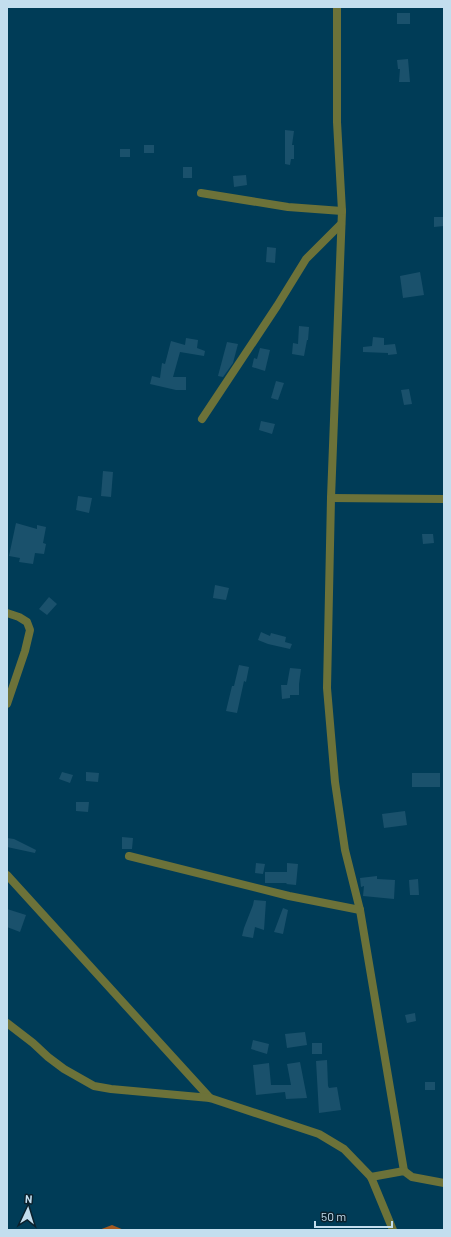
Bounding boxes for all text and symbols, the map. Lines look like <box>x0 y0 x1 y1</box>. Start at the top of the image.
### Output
north arrow <box>8 1189 48 1229</box>
text: N <box>25 1192 33 1205</box>
scale bar <box>315 1203 392 1229</box>
text: 50 m <box>321 1209 346 1223</box>

